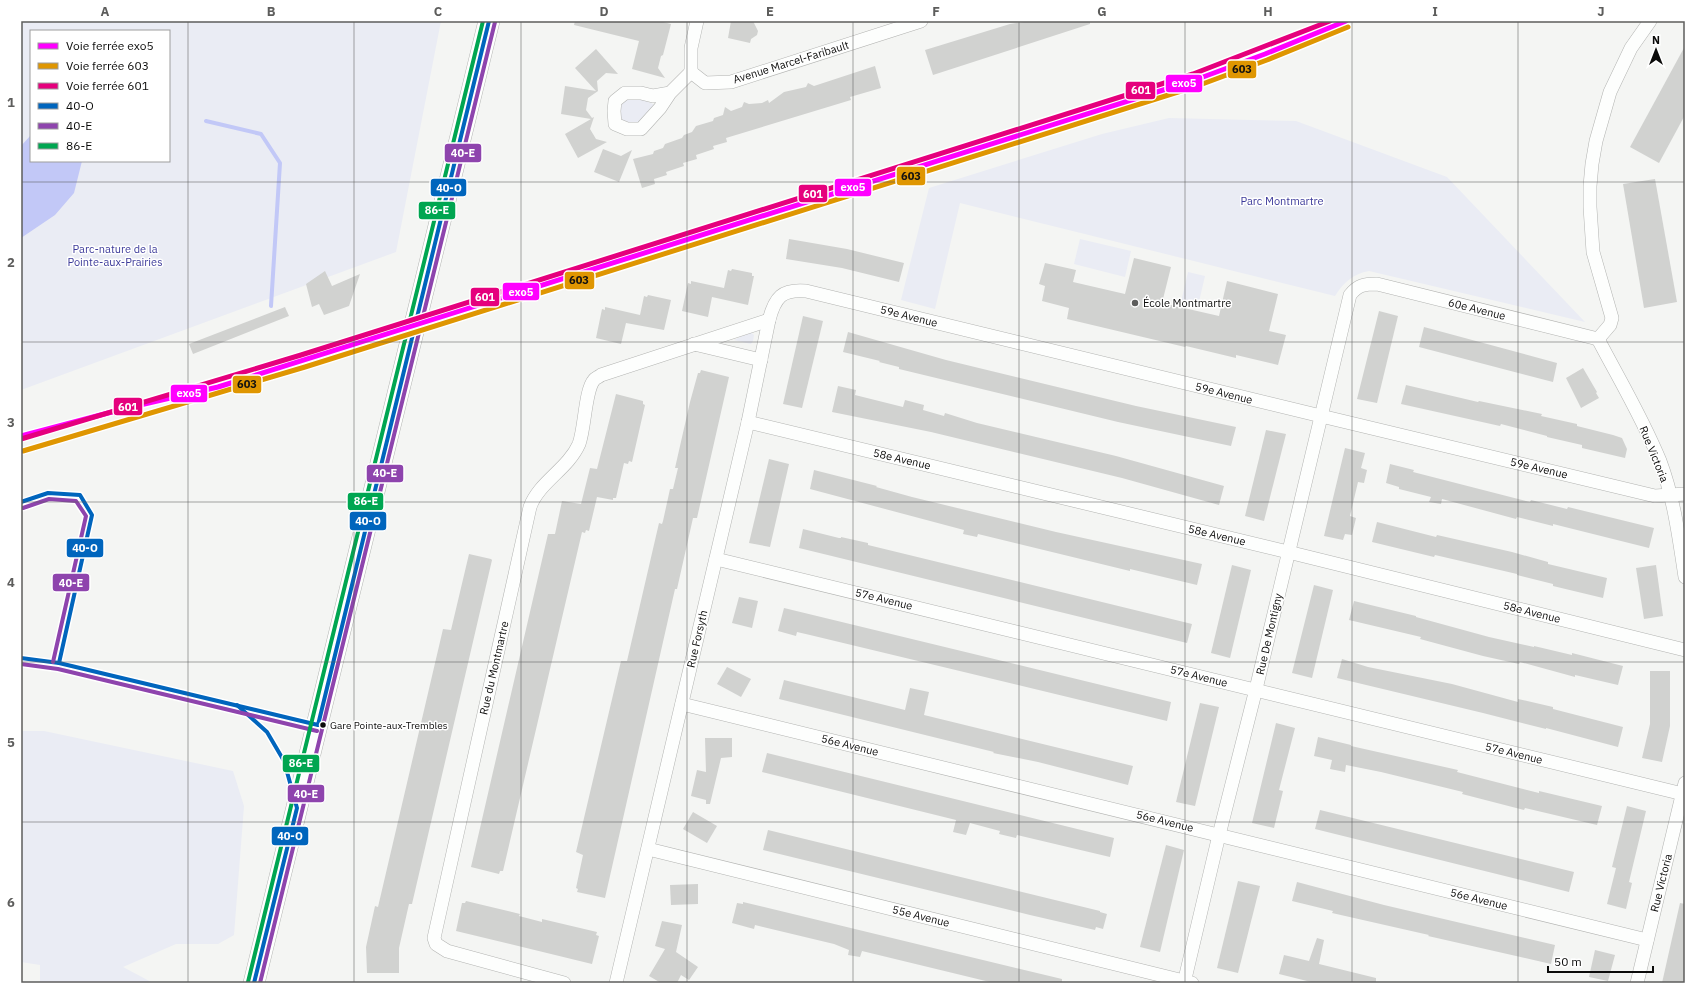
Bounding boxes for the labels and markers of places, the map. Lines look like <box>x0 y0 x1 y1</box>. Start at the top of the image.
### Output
place label: École Montmartre <box>1143 296 1231 310</box>
marker: École Montmartre <box>1130 298 1140 308</box>
place label: Gare Pointe-aux-Trembles <box>330 719 448 732</box>
marker: Gare Pointe-aux-Trembles <box>318 720 328 730</box>

